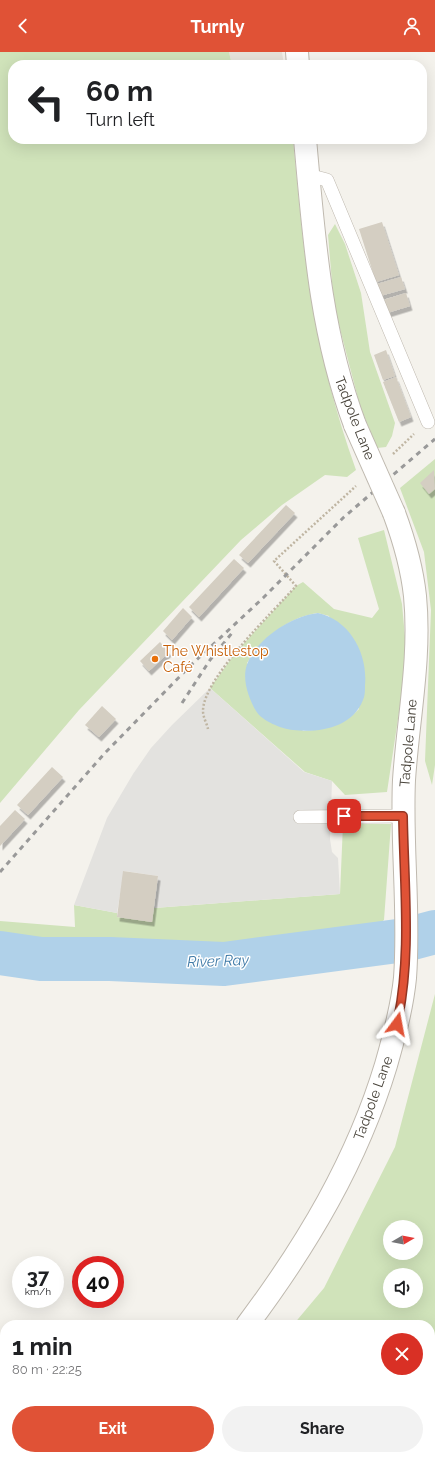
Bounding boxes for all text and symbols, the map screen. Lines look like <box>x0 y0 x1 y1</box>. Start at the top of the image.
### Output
icon: back <box>12 15 34 37</box>
icon: person <box>401 15 423 37</box>
text: Turnly <box>190 16 245 37</box>
text: 60 m <box>86 75 153 108</box>
icon: left <box>20 76 72 128</box>
text: Turn left <box>86 109 155 130</box>
street label: Tadpole Lane <box>332 374 378 462</box>
place label: The Whistlestop Café <box>163 643 269 675</box>
marker: The Whistlestop Café <box>150 654 160 664</box>
street label: Tadpole Lane <box>396 698 420 788</box>
pin <box>327 799 361 833</box>
icon: arrive <box>333 805 355 827</box>
water label: River Ray <box>187 951 250 971</box>
position arrow <box>376 1003 418 1045</box>
street label: Tadpole Lane <box>350 1054 396 1142</box>
north arrow <box>383 1220 423 1260</box>
map controls <box>383 1220 423 1308</box>
speed limit sign: 40 <box>72 1256 124 1308</box>
text: 37 <box>27 1265 49 1289</box>
button: sound <box>383 1268 423 1308</box>
text: km/h <box>25 1286 51 1297</box>
text: 1 min <box>12 1332 73 1361</box>
button: close <box>381 1333 423 1375</box>
text: 80 m · 22:25 <box>12 1362 82 1377</box>
button: Exit <box>12 1406 214 1452</box>
button: Share <box>222 1406 423 1452</box>

